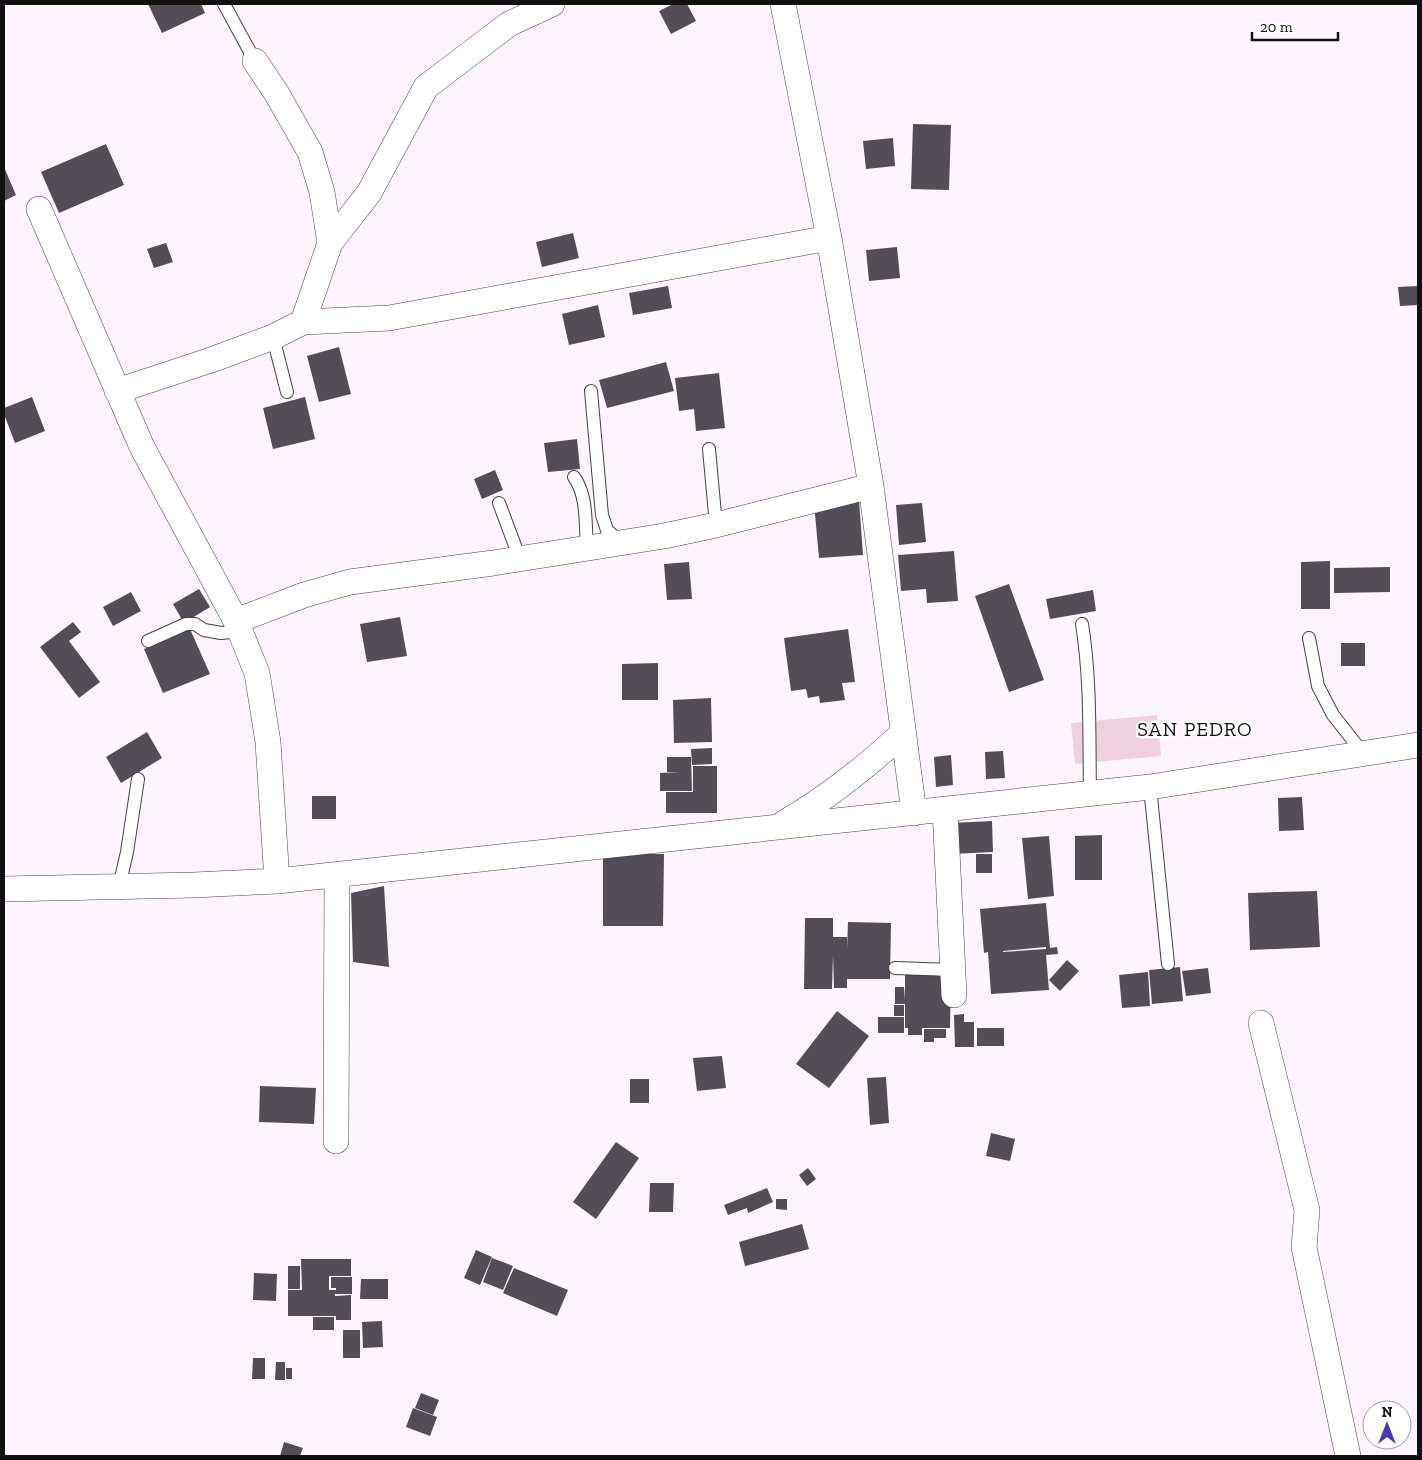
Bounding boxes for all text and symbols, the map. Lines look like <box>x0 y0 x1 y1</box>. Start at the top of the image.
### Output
scale bar <box>1252 10 1338 42</box>
text: 20 m <box>1260 18 1293 36</box>
district label: SAN PEDRO <box>1137 717 1253 741</box>
north arrow <box>1362 1400 1412 1450</box>
text: N <box>1382 1404 1393 1421</box>

